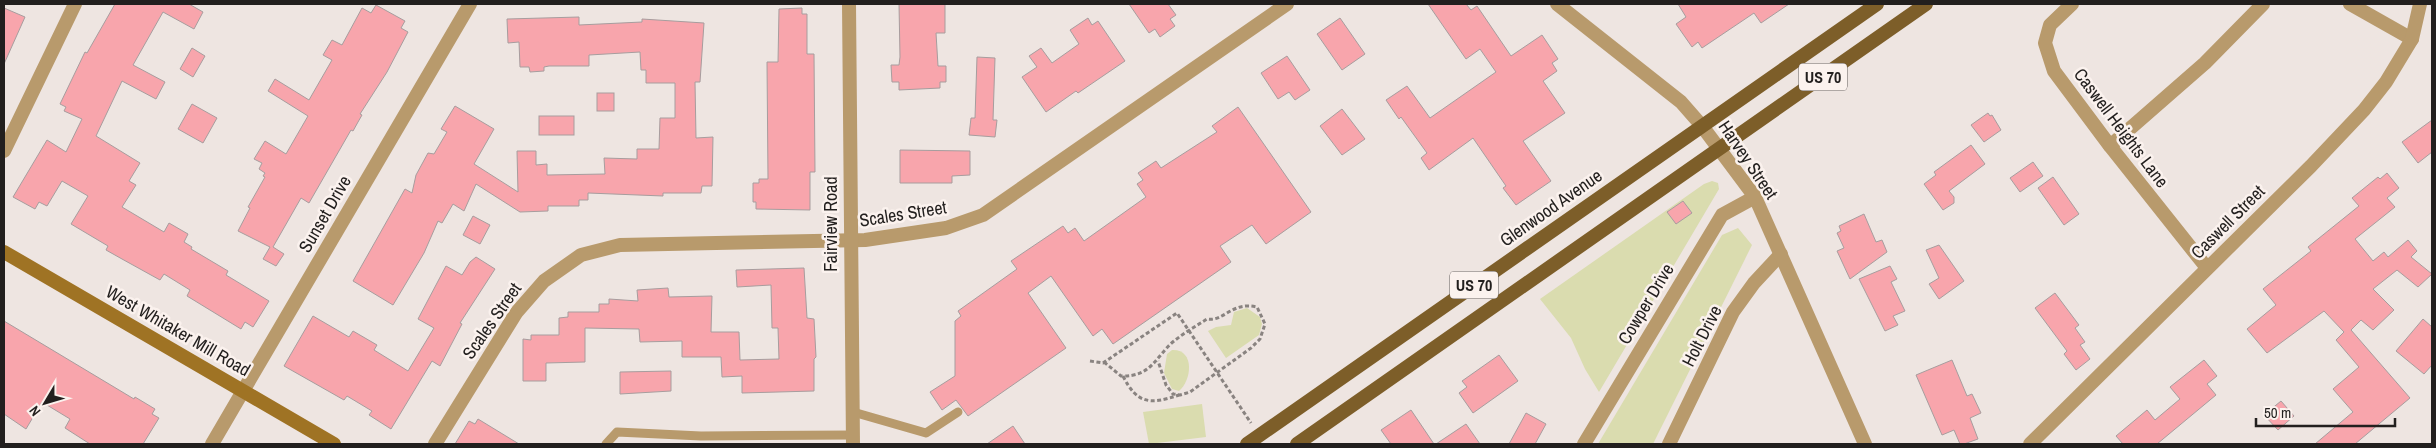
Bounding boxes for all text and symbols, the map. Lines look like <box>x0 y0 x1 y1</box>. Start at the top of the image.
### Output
street label: Caswell Heights Lane <box>2068 63 2175 193</box>
road number: US 70 <box>1799 64 1847 90</box>
street label: Harvey Street <box>1713 115 1784 204</box>
street label: Glenwood Avenue <box>1495 163 1607 252</box>
street label: Sunset Drive <box>292 171 357 257</box>
street label: Fairview Road <box>818 176 843 272</box>
street label: Caswell Street <box>2185 179 2270 264</box>
street label: Scales Street <box>858 194 948 233</box>
street label: Cowper Drive <box>1612 259 1680 349</box>
road number: US 70 <box>1450 272 1498 298</box>
street label: Scales Street <box>456 278 527 364</box>
street label: West Whitaker Mill Road <box>101 279 255 382</box>
street label: Holt Drive <box>1676 301 1728 371</box>
north arrow <box>20 378 70 428</box>
scale bar <box>2256 396 2395 428</box>
text: N <box>25 402 44 420</box>
text: 50 m <box>2264 402 2291 423</box>

